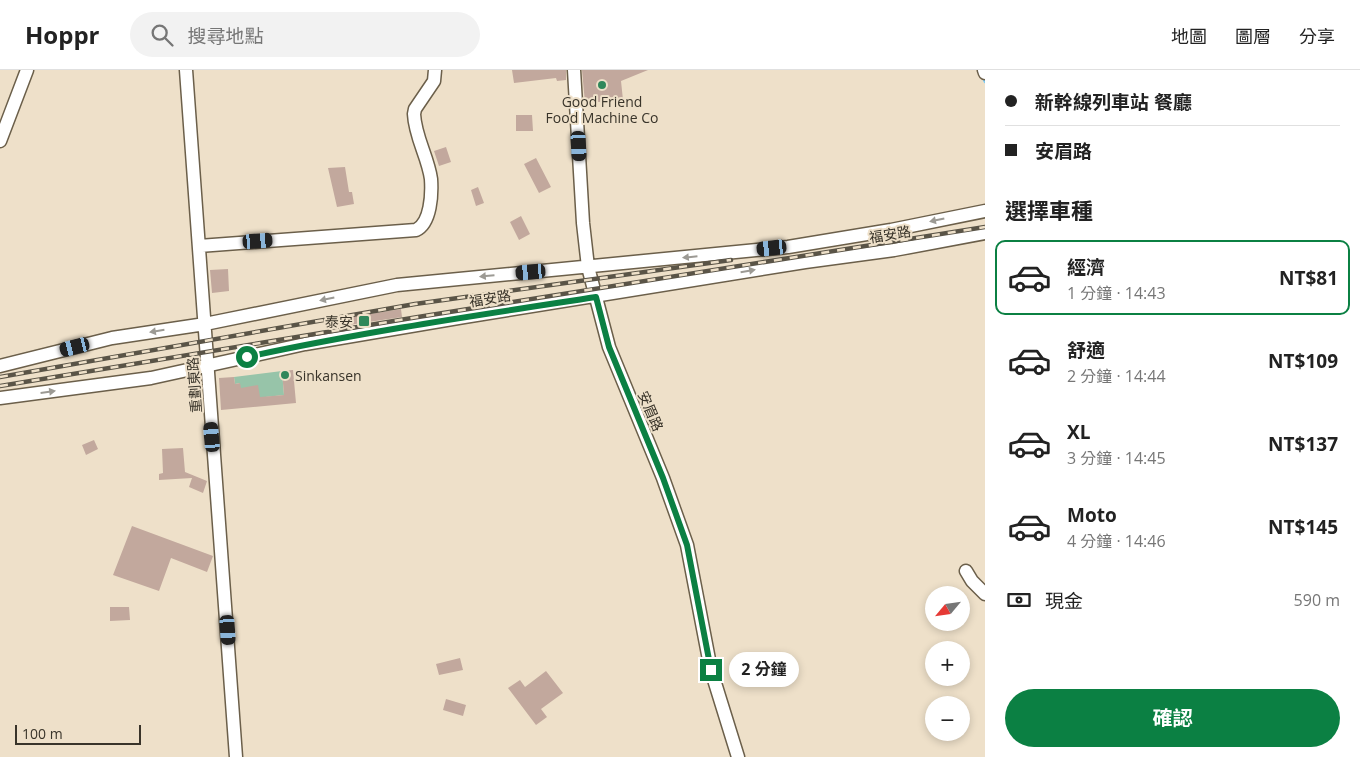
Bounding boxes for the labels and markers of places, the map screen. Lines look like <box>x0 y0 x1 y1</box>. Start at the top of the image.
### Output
marker: Good Friend Food Machine Co <box>596 79 608 91</box>
place label: Good Friend Food Machine Co <box>546 92 658 127</box>
place label: 泰安 <box>325 312 353 331</box>
marker: 泰安 <box>357 314 371 328</box>
place label: Sinkansen <box>295 366 362 385</box>
marker: Sinkansen <box>279 369 291 381</box>

